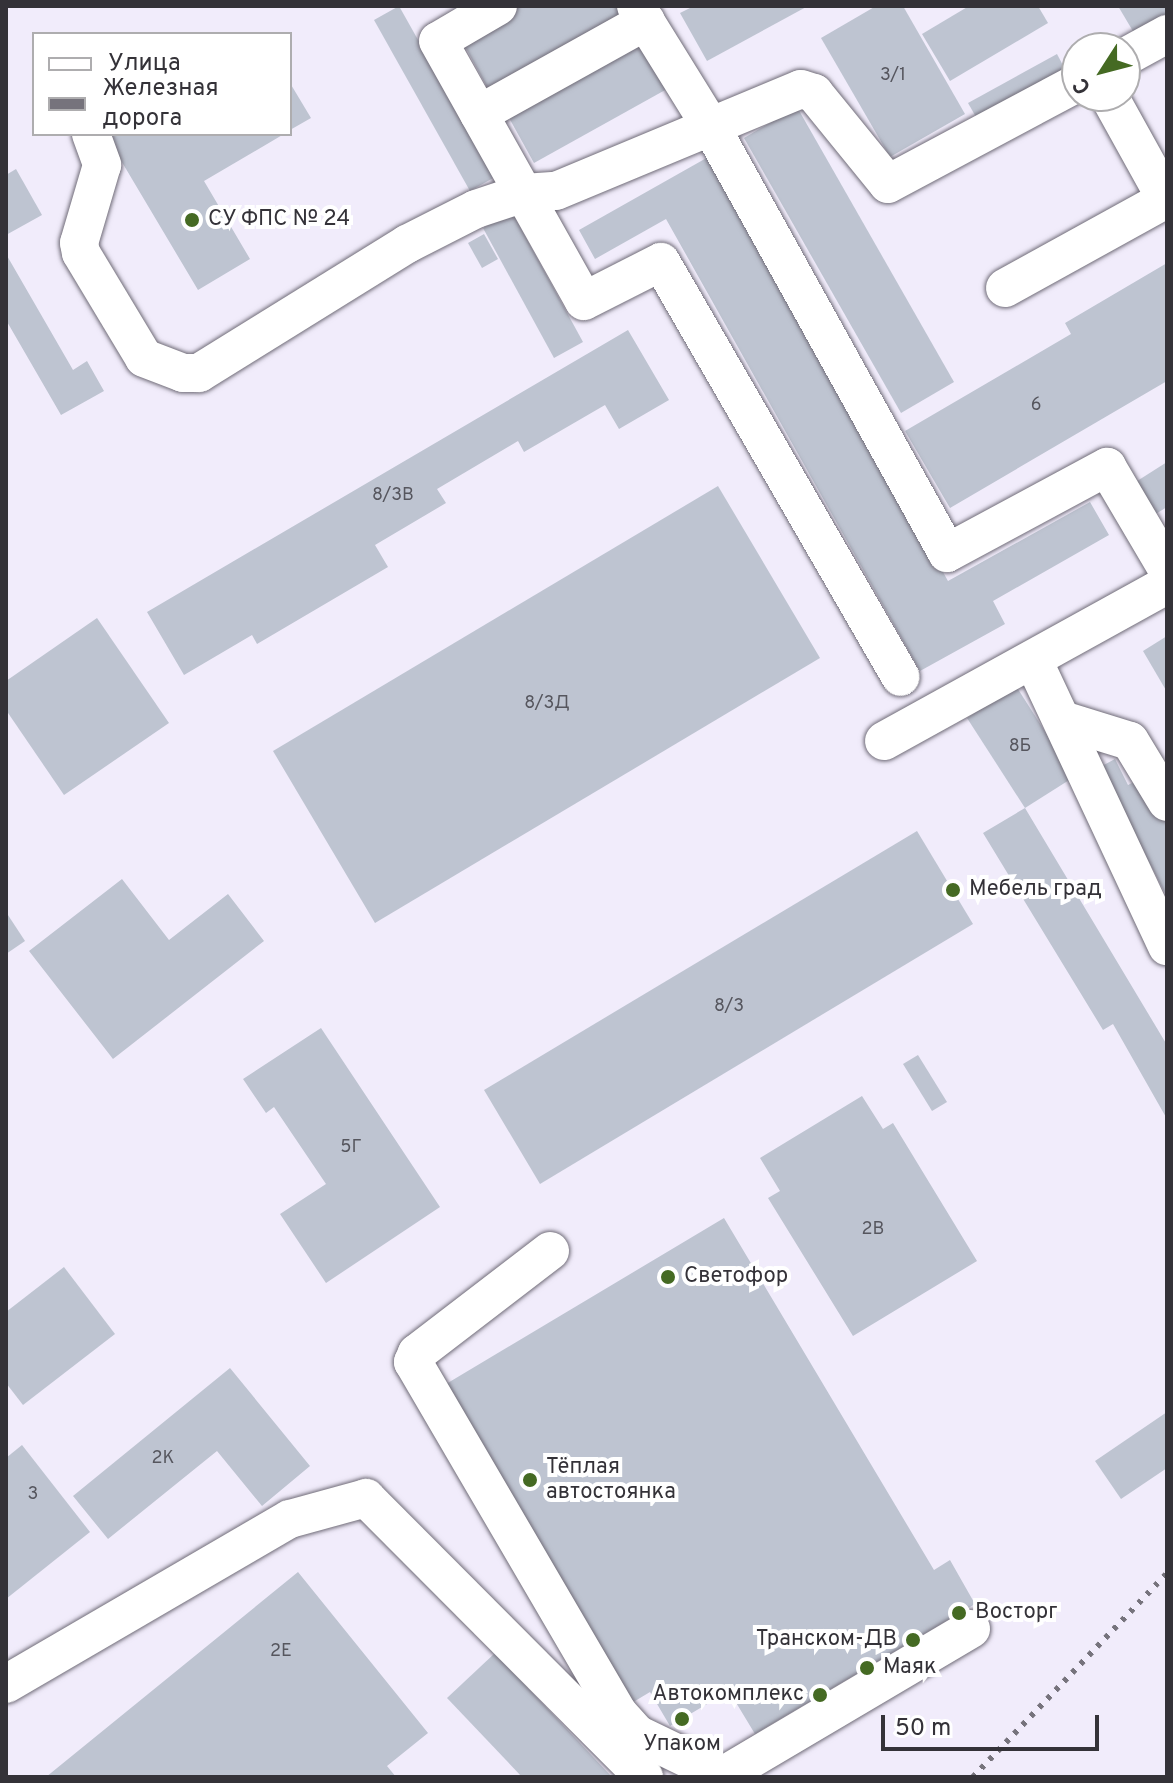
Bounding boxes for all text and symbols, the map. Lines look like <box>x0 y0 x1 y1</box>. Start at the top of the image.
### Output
legend <box>32 32 292 136</box>
north arrow <box>1061 32 1141 112</box>
text: Улица <box>108 49 181 79</box>
house number: 3/1 <box>880 65 906 87</box>
text: С <box>1068 72 1098 99</box>
text: Железная дорога <box>102 74 219 134</box>
place label: СУ ФПС № 24 <box>208 207 351 233</box>
marker: СУ ФПС № 24 <box>183 211 201 229</box>
house number: 6 <box>1031 395 1041 417</box>
house number: 8/3В <box>372 485 414 507</box>
house number: 8/3Д <box>524 693 570 715</box>
house number: 8Б <box>1009 736 1031 758</box>
place label: Мебель град <box>969 877 1102 903</box>
marker: Мебель град <box>944 881 962 899</box>
house number: 8/3 <box>714 996 744 1018</box>
house number: 5Г <box>340 1137 362 1159</box>
house number: 2В <box>862 1219 884 1241</box>
place label: Светофор <box>684 1264 788 1290</box>
marker: Светофор <box>659 1268 677 1286</box>
house number: 2К <box>152 1448 174 1470</box>
place label: Тёплая автостоянка <box>546 1454 676 1506</box>
marker: Тёплая автостоянка <box>521 1471 539 1489</box>
house number: 3 <box>28 1484 38 1506</box>
place label: Восторг <box>975 1600 1058 1626</box>
marker: Восторг <box>950 1604 968 1622</box>
place label: Транском-ДВ <box>756 1627 897 1653</box>
marker: Транском-ДВ <box>904 1631 922 1649</box>
house number: 2Е <box>270 1641 292 1663</box>
place label: Маяк <box>883 1655 937 1681</box>
marker: Маяк <box>858 1659 876 1677</box>
place label: Автокомплекс <box>653 1682 804 1708</box>
marker: Автокомплекс <box>811 1686 829 1704</box>
scale bar <box>885 1699 1103 1749</box>
marker: Упаком <box>673 1710 691 1728</box>
text: 50 m <box>895 1714 951 1744</box>
place label: Упаком <box>643 1732 721 1758</box>

